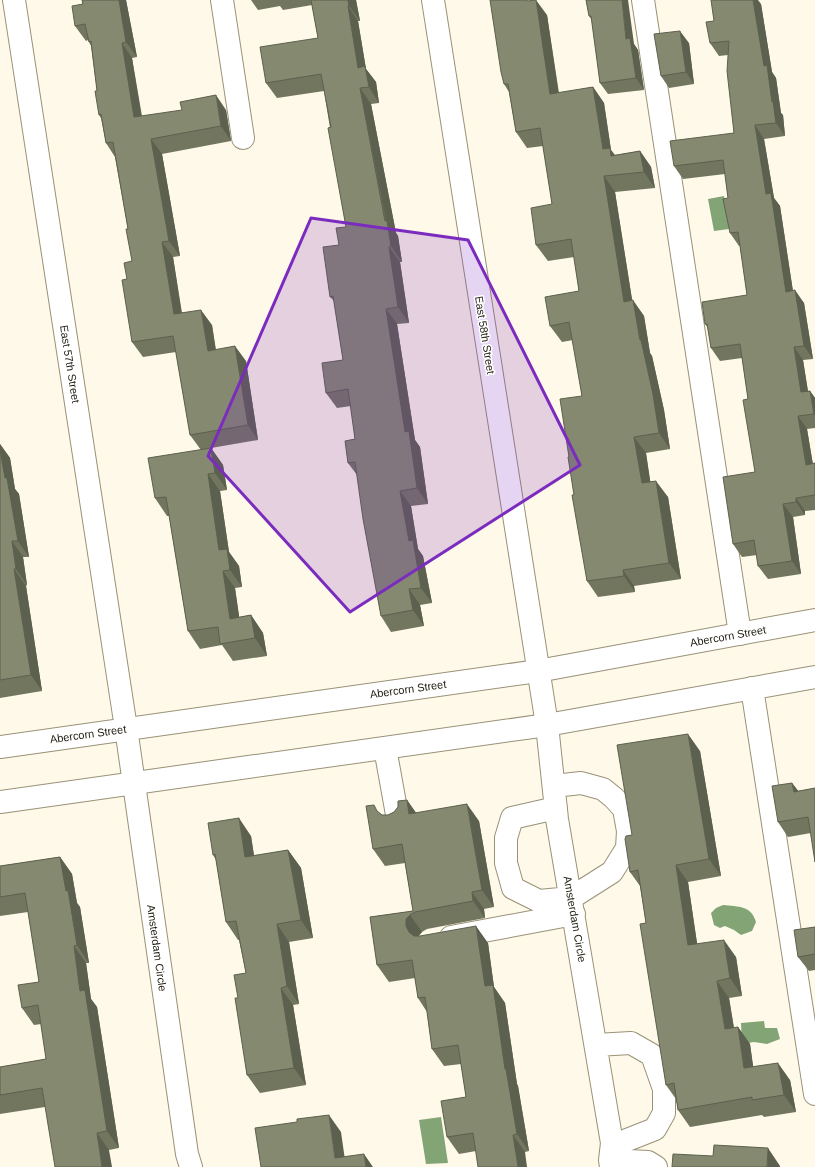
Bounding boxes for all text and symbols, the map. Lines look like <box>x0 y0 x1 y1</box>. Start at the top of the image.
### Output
street label: East 58th Street <box>473 295 497 375</box>
street label: East 57th Street <box>58 324 82 404</box>
street label: Abercorn Street <box>689 623 767 649</box>
street label: Abercorn Street <box>369 678 447 700</box>
street label: Abercorn Street <box>49 723 127 745</box>
street label: Amsterdam Circle <box>562 875 588 963</box>
street label: Amsterdam Circle <box>145 904 169 992</box>

